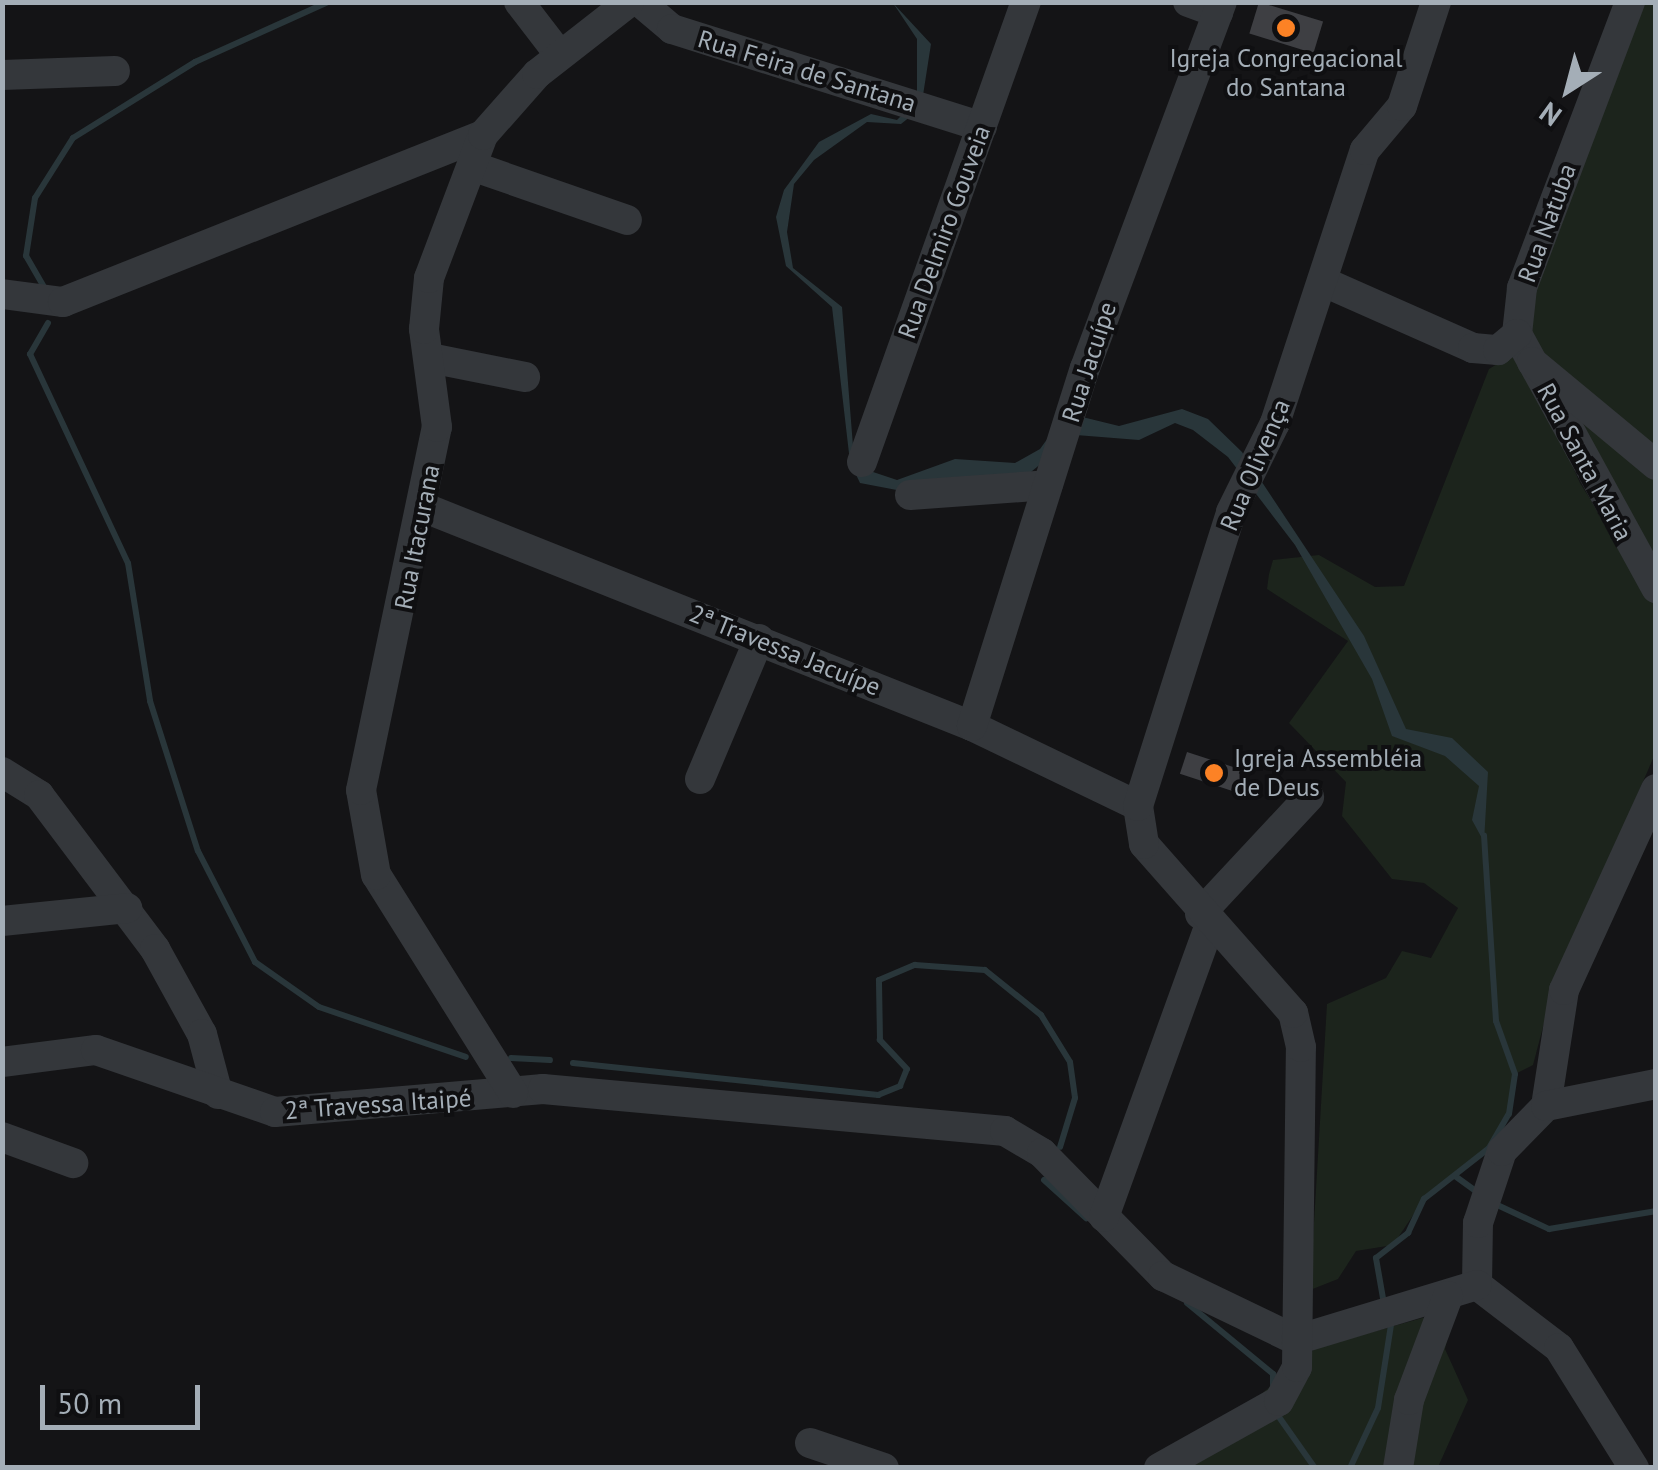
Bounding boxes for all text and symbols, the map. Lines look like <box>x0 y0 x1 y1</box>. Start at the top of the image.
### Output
marker: Igreja Congregacional do Santana <box>1275 17 1297 39</box>
street label: Rua Feira de Santana <box>694 24 920 118</box>
north arrow <box>1518 40 1618 140</box>
place label: Igreja Congregacional do Santana <box>1169 44 1403 103</box>
text: N <box>1532 94 1568 135</box>
street label: Rua Delmiro Gouveia <box>891 121 997 343</box>
street label: Rua Natuba <box>1512 159 1582 287</box>
street label: Rua Jacuípe <box>1055 298 1123 426</box>
street label: Rua Santa Maria <box>1531 378 1639 546</box>
street label: Rua Olivença <box>1214 395 1296 535</box>
street label: Rua Itacurana <box>388 462 446 612</box>
street label: 2ª Travessa Jacuípe <box>685 598 885 702</box>
place label: Igreja Assembléia de Deus <box>1234 744 1423 803</box>
marker: Igreja Assembléia de Deus <box>1203 762 1225 784</box>
street label: 2ª Travessa Itaipé <box>283 1082 473 1126</box>
scale bar <box>45 1365 205 1427</box>
text: 50 m <box>57 1383 122 1422</box>

